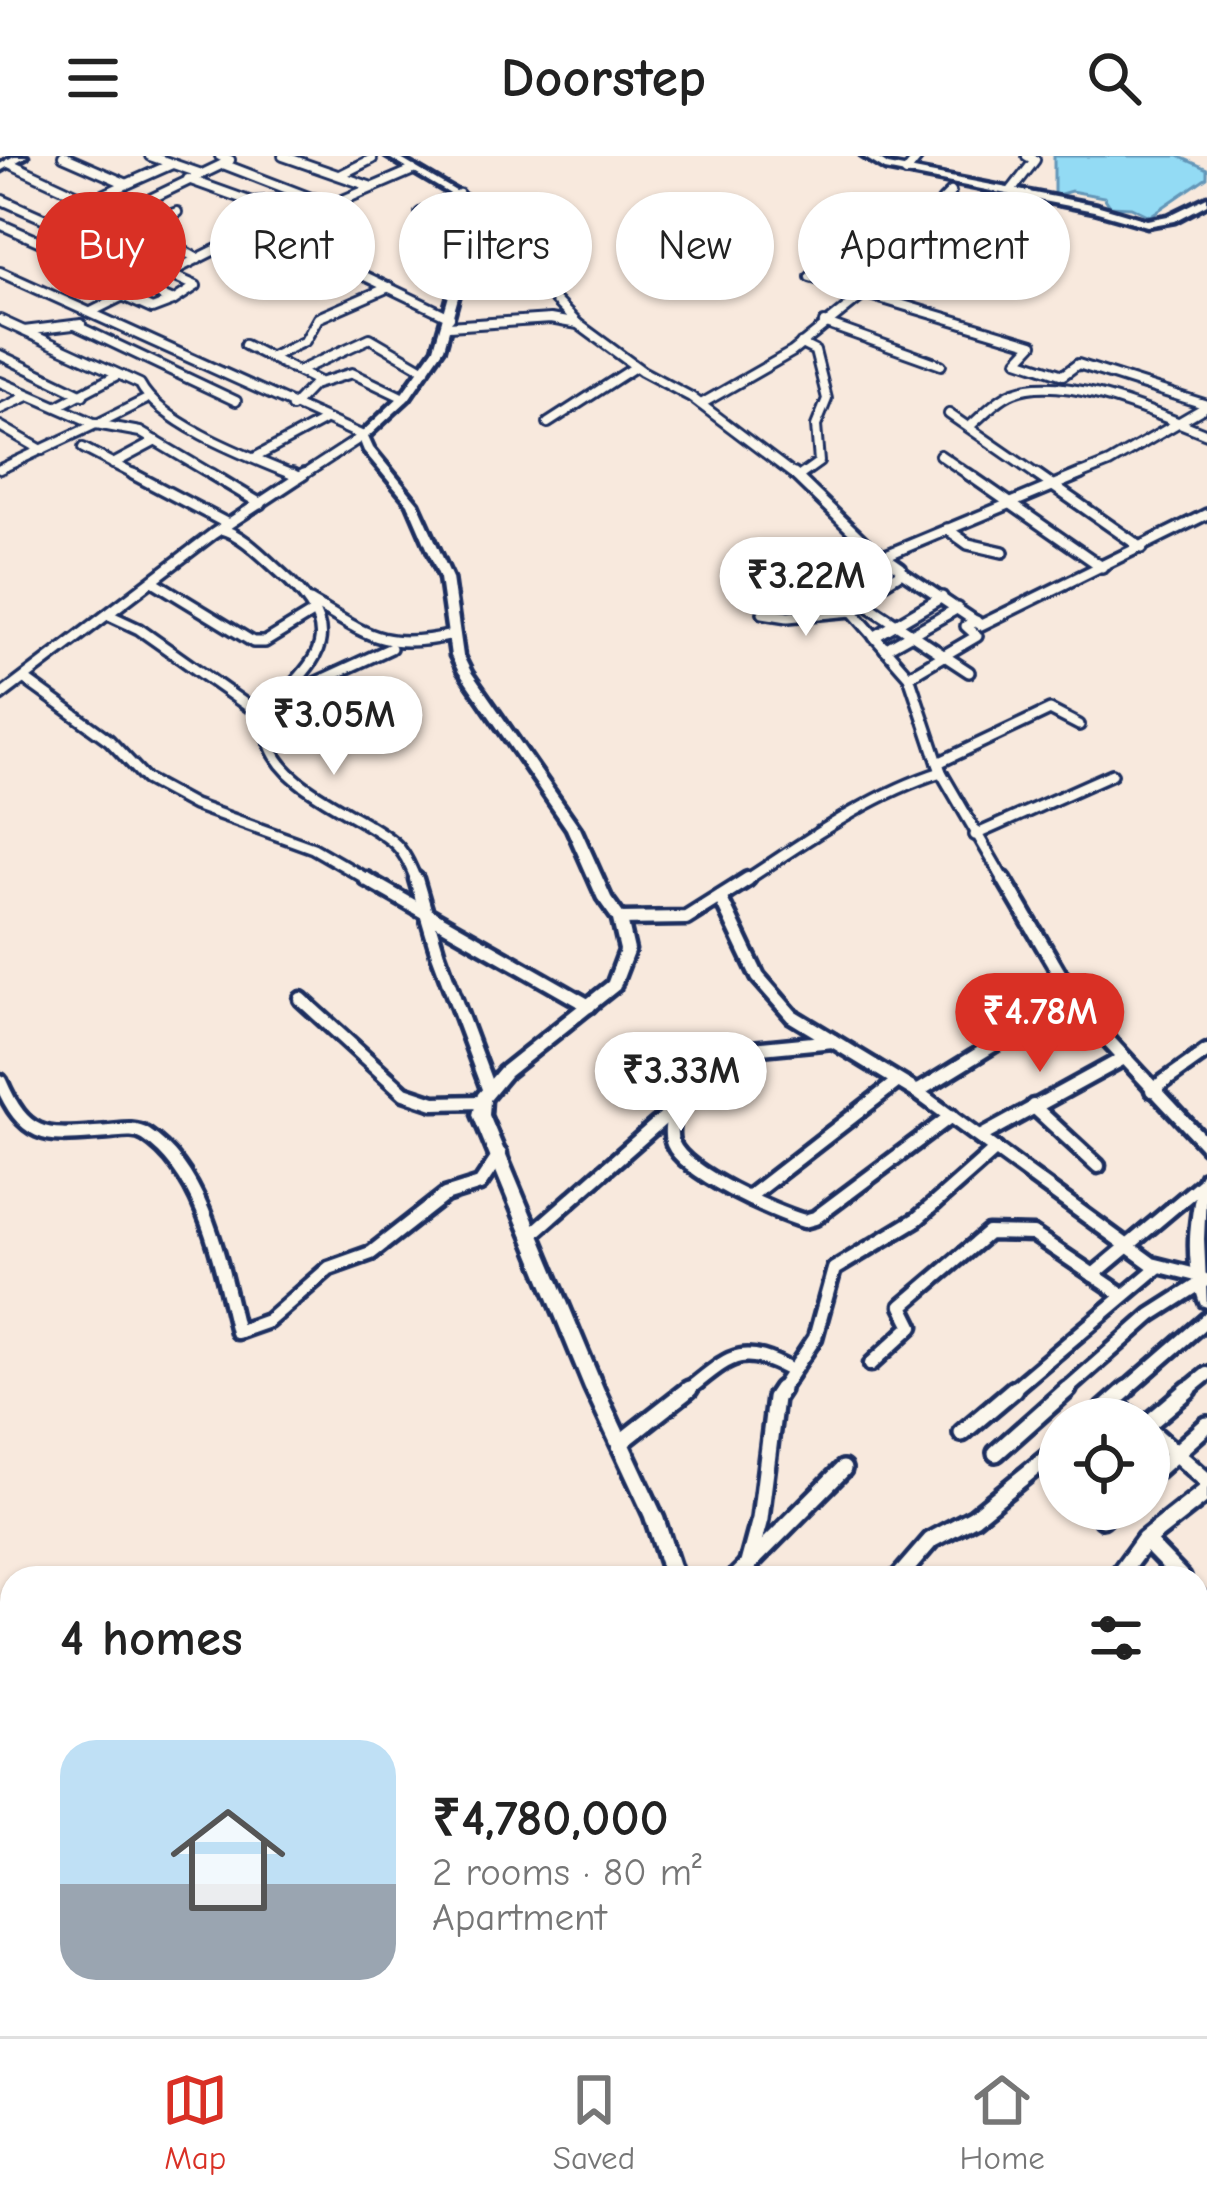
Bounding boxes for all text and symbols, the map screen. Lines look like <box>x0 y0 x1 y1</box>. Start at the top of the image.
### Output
icon: menu <box>60 45 126 111</box>
icon: search <box>1081 45 1147 111</box>
text: Doorstep <box>501 47 706 110</box>
chip: Buy <box>36 192 186 300</box>
chip: Rent <box>210 192 375 300</box>
chip: Filters <box>399 192 592 300</box>
chip: New <box>616 192 774 300</box>
chip: Apartment <box>798 192 1070 300</box>
pin: ₹3.22M <box>708 537 904 639</box>
text: ₹3.22M <box>747 553 865 598</box>
pin: ₹3.05M <box>236 676 432 778</box>
text: ₹3.05M <box>272 692 396 737</box>
pin: ₹4.78M <box>942 973 1138 1075</box>
text: ₹4.78M <box>982 989 1098 1034</box>
pin: ₹3.33M <box>583 1032 779 1134</box>
text: ₹3.33M <box>622 1048 740 1093</box>
map controls <box>1038 1398 1170 1530</box>
button: locate <box>1038 1398 1170 1530</box>
icon: filters <box>1083 1605 1149 1671</box>
text: 4 homes <box>60 1609 243 1668</box>
icon: home <box>156 1788 300 1932</box>
text: ₹4,780,000 <box>432 1789 669 1848</box>
text: 2 rooms · 80 m² <box>432 1850 702 1895</box>
text: Apartment <box>432 1895 607 1940</box>
tab: Map <box>162 2067 228 2177</box>
tab: Saved <box>553 2067 635 2177</box>
tab: Home <box>960 2067 1045 2177</box>

